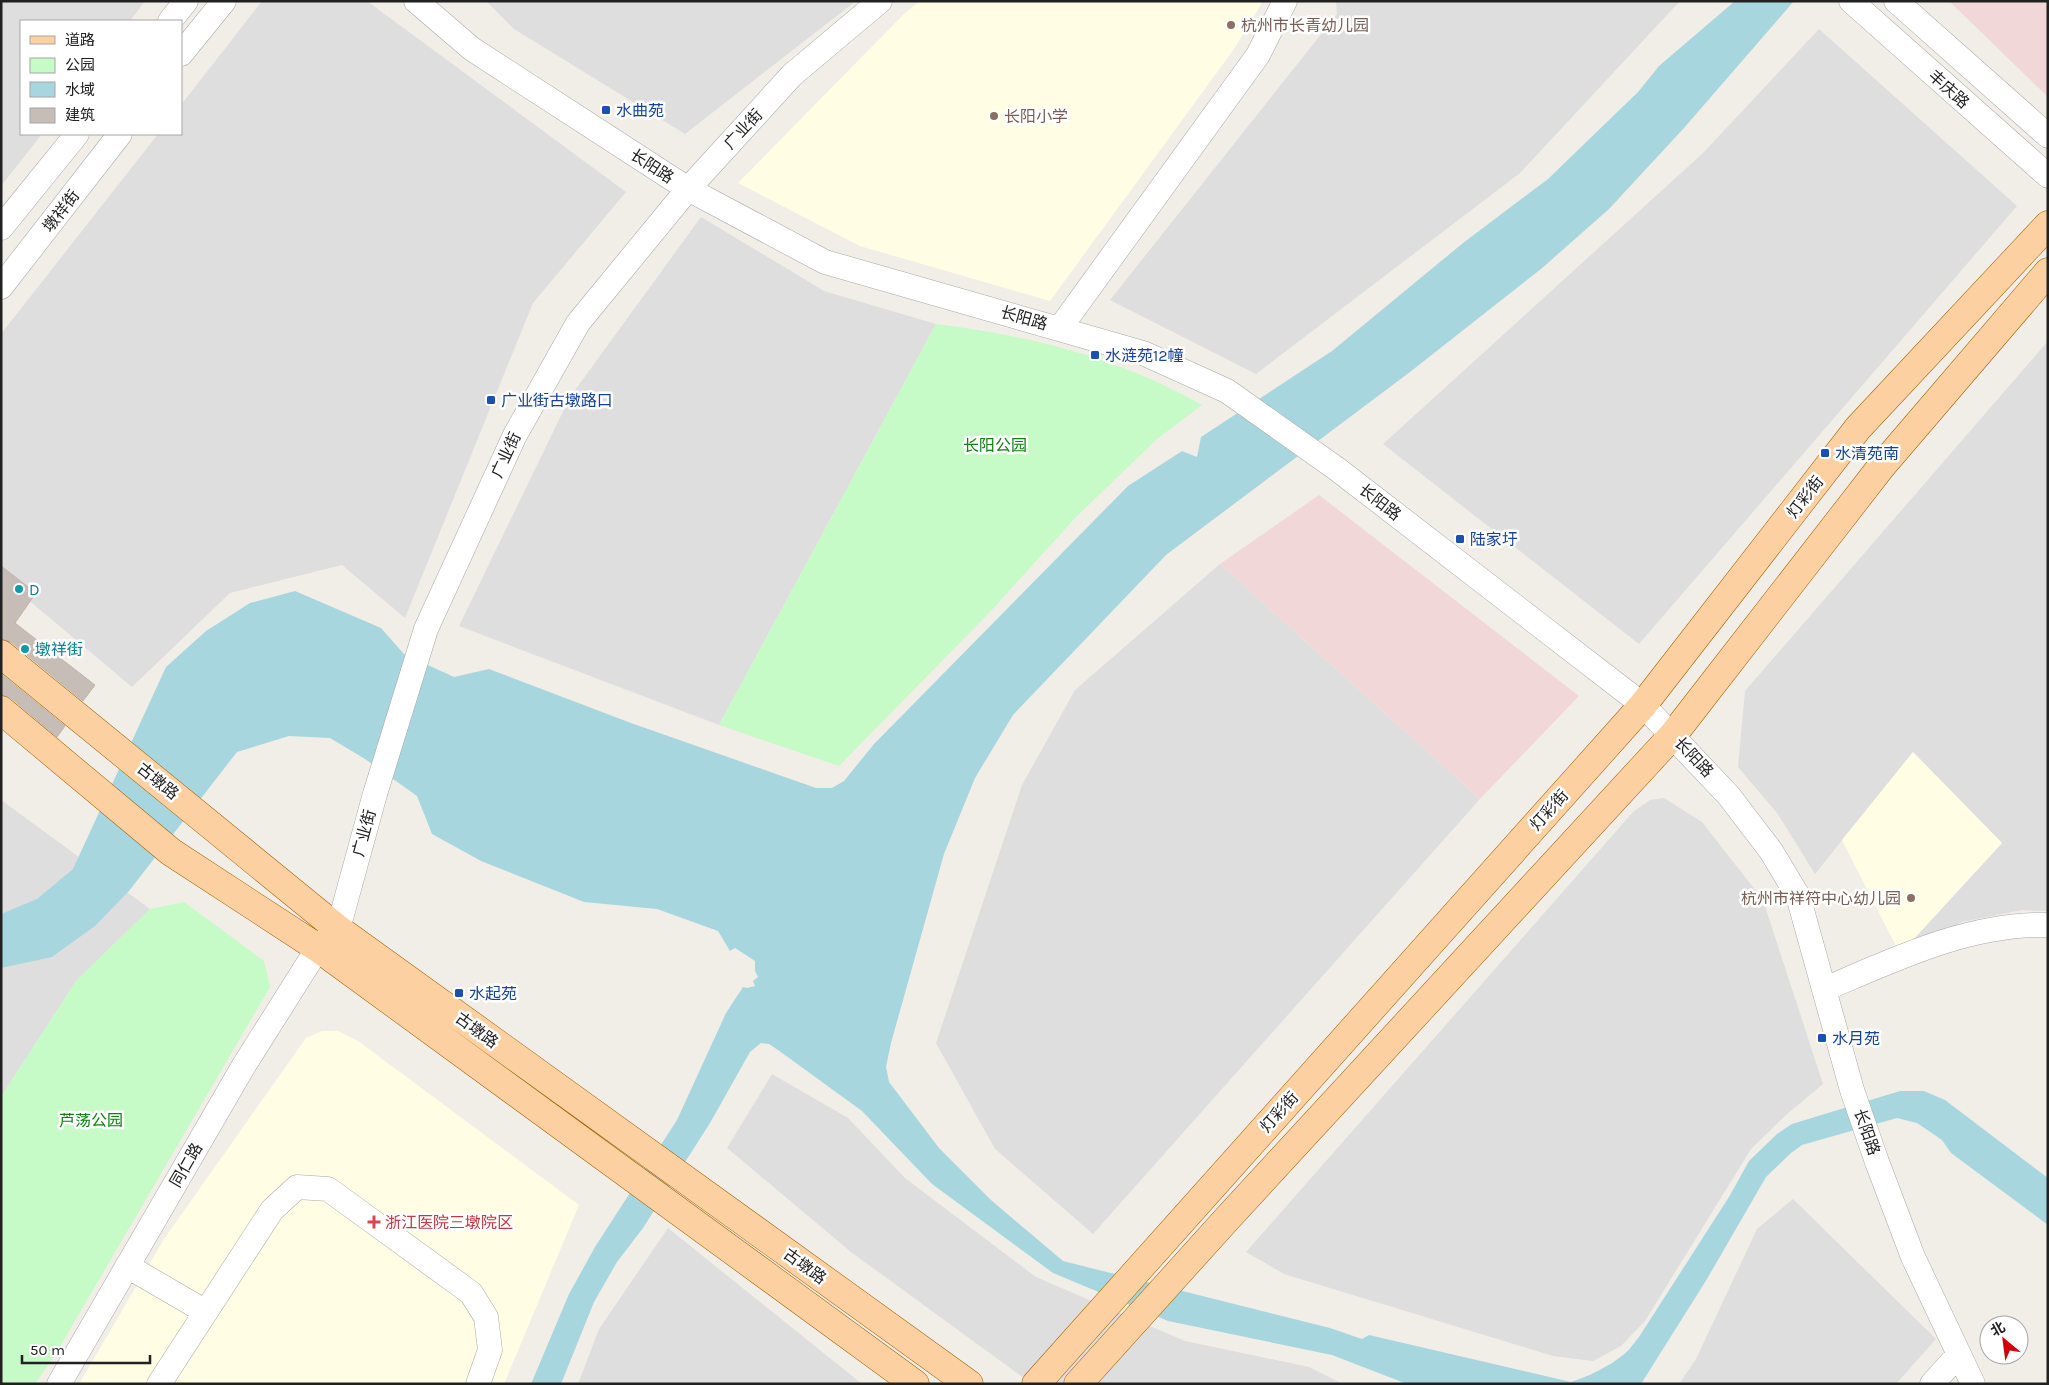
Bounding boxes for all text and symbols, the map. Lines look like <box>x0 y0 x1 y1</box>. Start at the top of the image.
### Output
place label: 杭州市长青幼儿园 <box>1241 16 1369 35</box>
marker: 杭州市长青幼儿园 <box>1225 19 1237 31</box>
legend <box>20 20 182 135</box>
text: 道路 <box>65 31 95 49</box>
text: 公园 <box>65 56 95 74</box>
street label: 丰庆路 <box>1925 66 1973 112</box>
text: 水域 <box>65 81 95 99</box>
place label: 水曲苑 <box>616 101 664 120</box>
marker: 水曲苑 <box>600 104 612 116</box>
street label: 广业街 <box>720 105 766 153</box>
text: 建筑 <box>65 106 95 124</box>
place label: 长阳小学 <box>1004 107 1068 126</box>
marker: 长阳小学 <box>988 110 1000 122</box>
street label: 长阳路 <box>627 145 677 187</box>
street label: 墩祥街 <box>39 186 83 236</box>
street label: 长阳路 <box>998 302 1050 334</box>
place label: 水涟苑12幢 <box>1105 346 1184 365</box>
marker: 水涟苑12幢 <box>1089 349 1101 361</box>
place label: 广业街古墩路口 <box>501 391 613 410</box>
marker: 广业街古墩路口 <box>485 394 497 406</box>
street label: 广业街 <box>487 429 525 481</box>
park label: 长阳公园 <box>963 436 1027 455</box>
place label: 水清苑南 <box>1835 444 1899 463</box>
marker: 水清苑南 <box>1819 447 1831 459</box>
street label: 灯彩街 <box>1783 472 1827 522</box>
street label: 长阳路 <box>1355 480 1405 524</box>
place label: 陆家圩 <box>1470 530 1518 549</box>
marker: 陆家圩 <box>1454 533 1466 545</box>
place label: D <box>29 580 40 599</box>
marker: D <box>13 583 25 595</box>
place label: 墩祥街 <box>35 640 83 659</box>
marker: 墩祥街 <box>19 643 31 655</box>
street label: 长阳路 <box>1671 733 1717 781</box>
street label: 古墩路 <box>133 759 183 803</box>
street label: 灯彩街 <box>1526 786 1572 834</box>
street label: 广业街 <box>349 807 379 859</box>
place label: 杭州市祥符中心幼儿园 <box>1741 889 1901 908</box>
marker: 杭州市祥符中心幼儿园 <box>1905 892 1917 904</box>
place label: 水起苑 <box>469 984 517 1003</box>
marker: 水起苑 <box>453 987 465 999</box>
street label: 古墩路 <box>452 1008 502 1052</box>
place label: 水月苑 <box>1832 1029 1880 1048</box>
marker: 水月苑 <box>1816 1032 1828 1044</box>
street label: 灯彩街 <box>1256 1088 1302 1136</box>
street label: 长阳路 <box>1850 1106 1884 1158</box>
park label: 芦荡公园 <box>59 1111 123 1130</box>
street label: 同仁路 <box>166 1139 206 1191</box>
place label: 浙江医院三墩院区 <box>385 1213 513 1232</box>
marker: 浙江医院三墩院区 <box>367 1215 381 1229</box>
street label: 古墩路 <box>780 1244 830 1288</box>
north arrow <box>1979 1315 2029 1365</box>
text: 北 <box>1988 1318 2008 1340</box>
scale bar <box>22 1332 150 1364</box>
text: 50 m <box>30 1341 65 1359</box>

